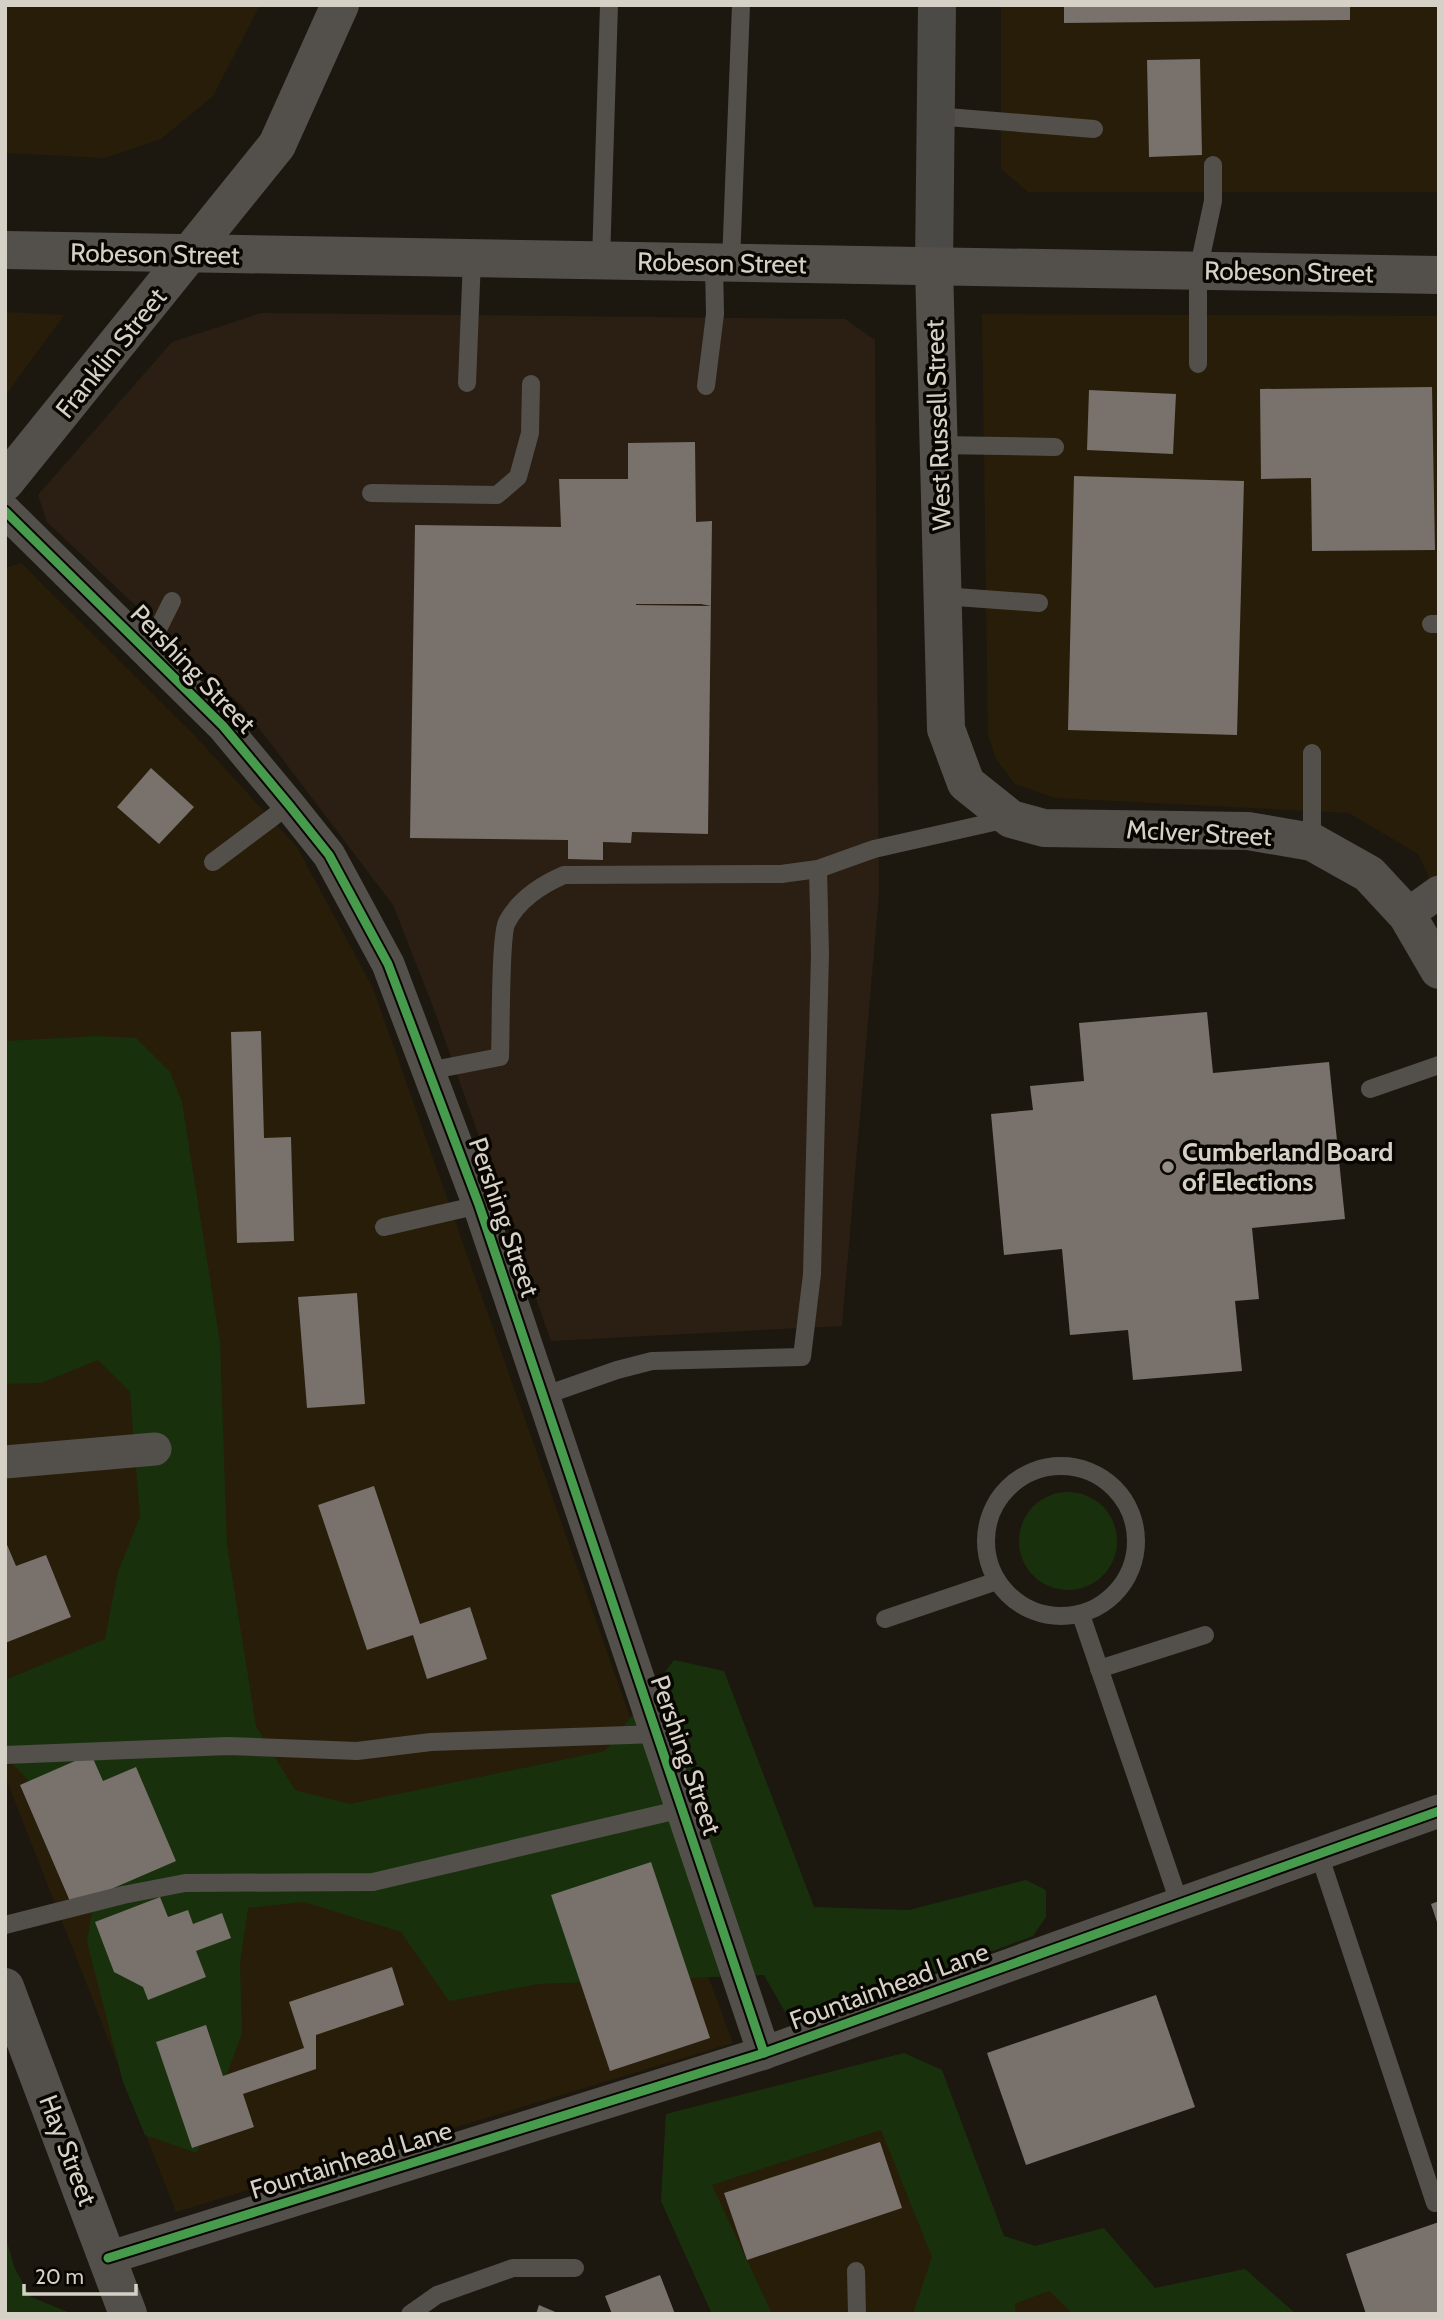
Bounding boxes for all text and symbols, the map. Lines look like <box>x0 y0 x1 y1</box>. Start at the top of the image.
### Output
street label: Robeson Street <box>70 237 240 271</box>
street label: Robeson Street <box>637 246 807 280</box>
street label: Robeson Street <box>1204 255 1374 289</box>
street label: Franklin Street <box>49 281 173 424</box>
street label: West Russell Street <box>918 319 958 531</box>
street label: Pershing Street <box>124 598 263 740</box>
street label: McIver Street <box>1125 813 1273 853</box>
street label: Pershing Street <box>462 1133 546 1301</box>
place label: Cumberland Board of Elections <box>1182 1136 1393 1198</box>
marker: Cumberland Board of Elections <box>1160 1159 1176 1175</box>
street label: Pershing Street <box>644 1671 728 1839</box>
street label: Fountainhead Lane <box>785 1935 993 2037</box>
street label: Hay Street <box>32 2090 104 2210</box>
street label: Fountainhead Lane <box>246 2114 456 2206</box>
scale bar <box>24 2252 136 2296</box>
text: 20 m <box>35 2264 84 2289</box>

